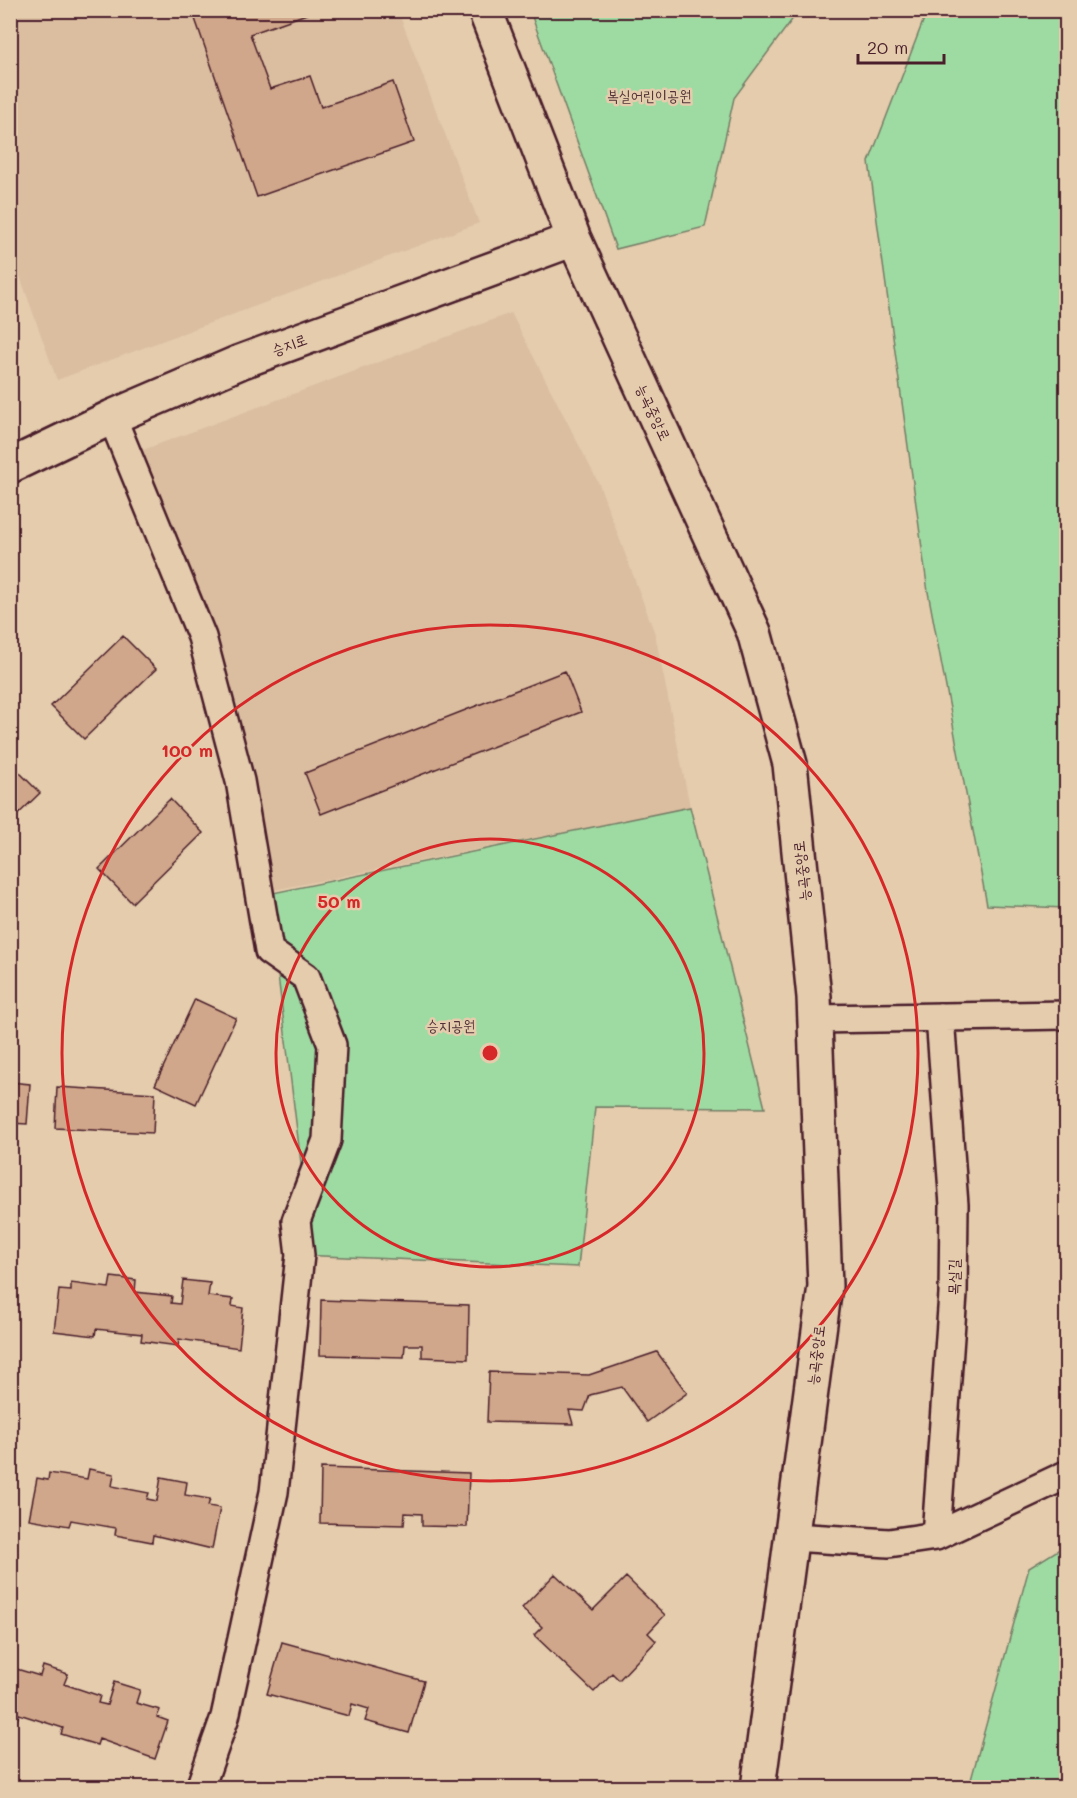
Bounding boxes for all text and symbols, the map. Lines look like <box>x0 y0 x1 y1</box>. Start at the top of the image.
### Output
scale bar <box>858 27 944 65</box>
text: 20 m <box>867 35 908 59</box>
park label: 복실어린이공원 <box>607 85 691 105</box>
street label: 승지로 <box>269 328 309 360</box>
street label: 능곡중앙로 <box>632 380 676 444</box>
text: 100 m <box>161 738 213 762</box>
street label: 능곡중앙로 <box>788 840 814 902</box>
text: 50 m <box>318 889 360 913</box>
park label: 승지공원 <box>427 1015 475 1035</box>
centre of rings <box>480 1043 500 1063</box>
street label: 목실길 <box>943 1259 963 1295</box>
street label: 능곡중앙로 <box>801 1324 829 1386</box>

